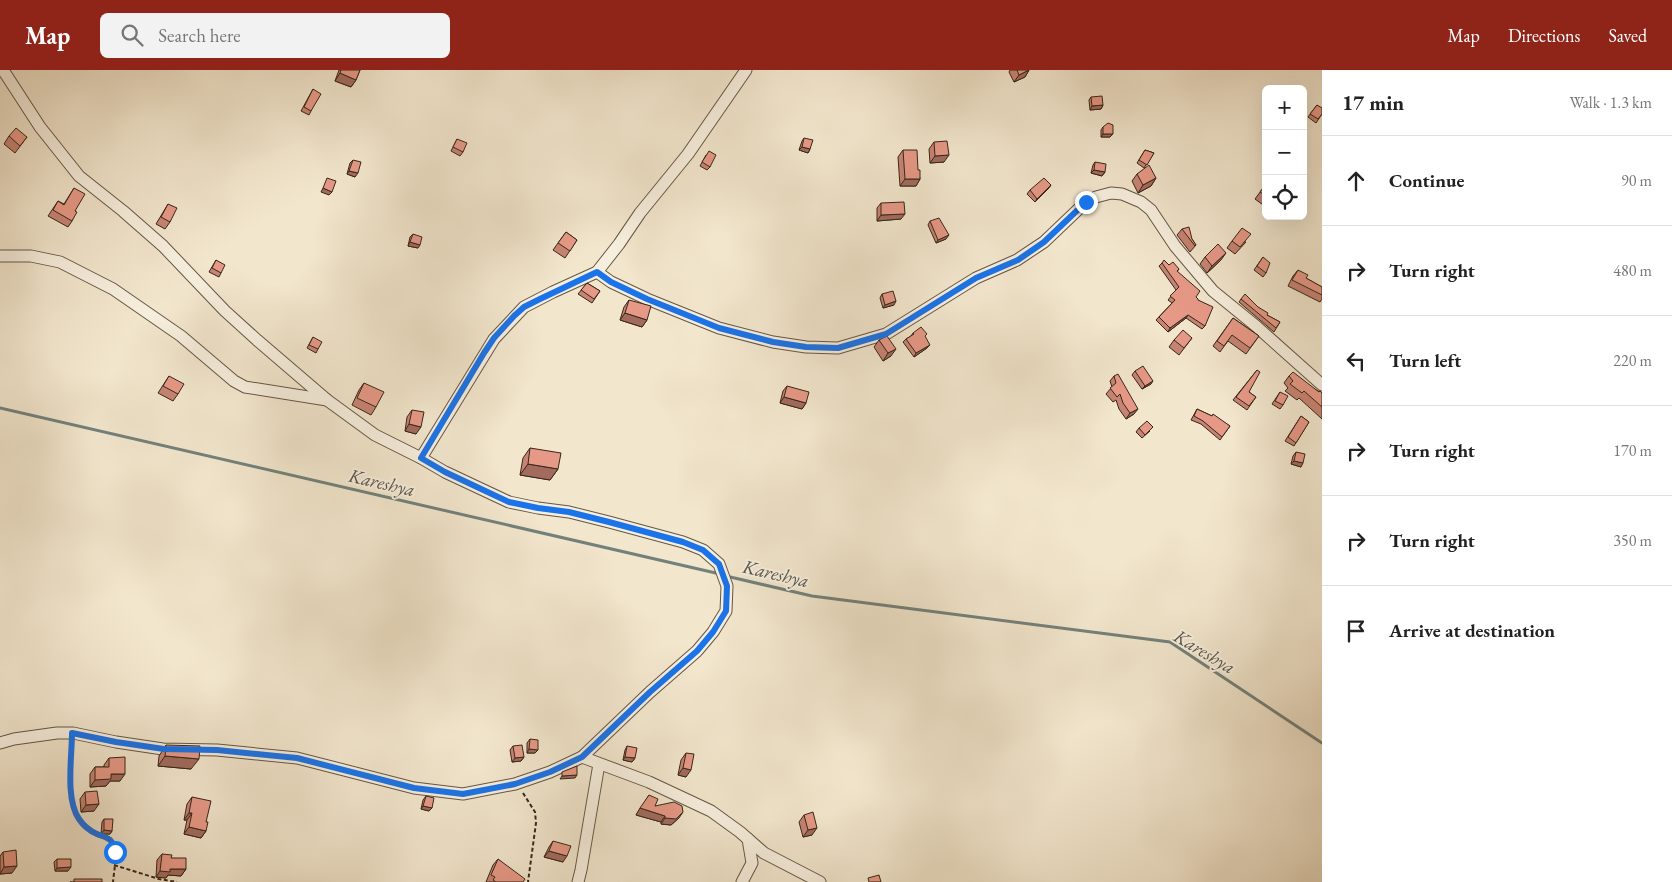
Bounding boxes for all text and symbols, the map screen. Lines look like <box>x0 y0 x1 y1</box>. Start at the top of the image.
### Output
search box <box>100 13 450 58</box>
text: Map <box>25 20 70 51</box>
icon: search <box>118 21 146 49</box>
text: Search here <box>158 23 241 48</box>
text: Map <box>1448 24 1480 47</box>
text: Directions <box>1508 24 1580 47</box>
text: Saved <box>1608 24 1647 47</box>
map controls <box>1262 85 1307 220</box>
button: + <box>1262 85 1307 130</box>
text: 17 min <box>1342 89 1404 116</box>
text: Walk · 1.3 km <box>1569 92 1652 113</box>
button: − <box>1262 130 1307 175</box>
icon: ahead <box>1342 167 1370 195</box>
text: Continue <box>1389 168 1464 193</box>
text: 90 m <box>1621 170 1652 191</box>
button: locate <box>1262 175 1307 220</box>
route end <box>1075 191 1098 214</box>
icon: right <box>1342 257 1370 285</box>
text: Turn right <box>1389 258 1475 283</box>
text: 480 m <box>1613 260 1652 281</box>
icon: left <box>1342 347 1370 375</box>
text: Turn left <box>1389 348 1461 373</box>
text: 220 m <box>1613 350 1652 371</box>
icon: right <box>1342 437 1370 465</box>
text: Turn right <box>1389 438 1475 463</box>
text: 170 m <box>1613 440 1652 461</box>
water label: Kareshya <box>345 463 417 502</box>
icon: right <box>1342 527 1370 555</box>
text: Turn right <box>1389 528 1475 553</box>
text: 350 m <box>1613 530 1652 551</box>
water label: Kareshya <box>739 554 811 593</box>
icon: arrive <box>1342 617 1370 645</box>
text: Arrive at destination <box>1389 618 1555 643</box>
water label: Kareshya <box>1169 623 1240 679</box>
route start <box>104 841 127 864</box>

